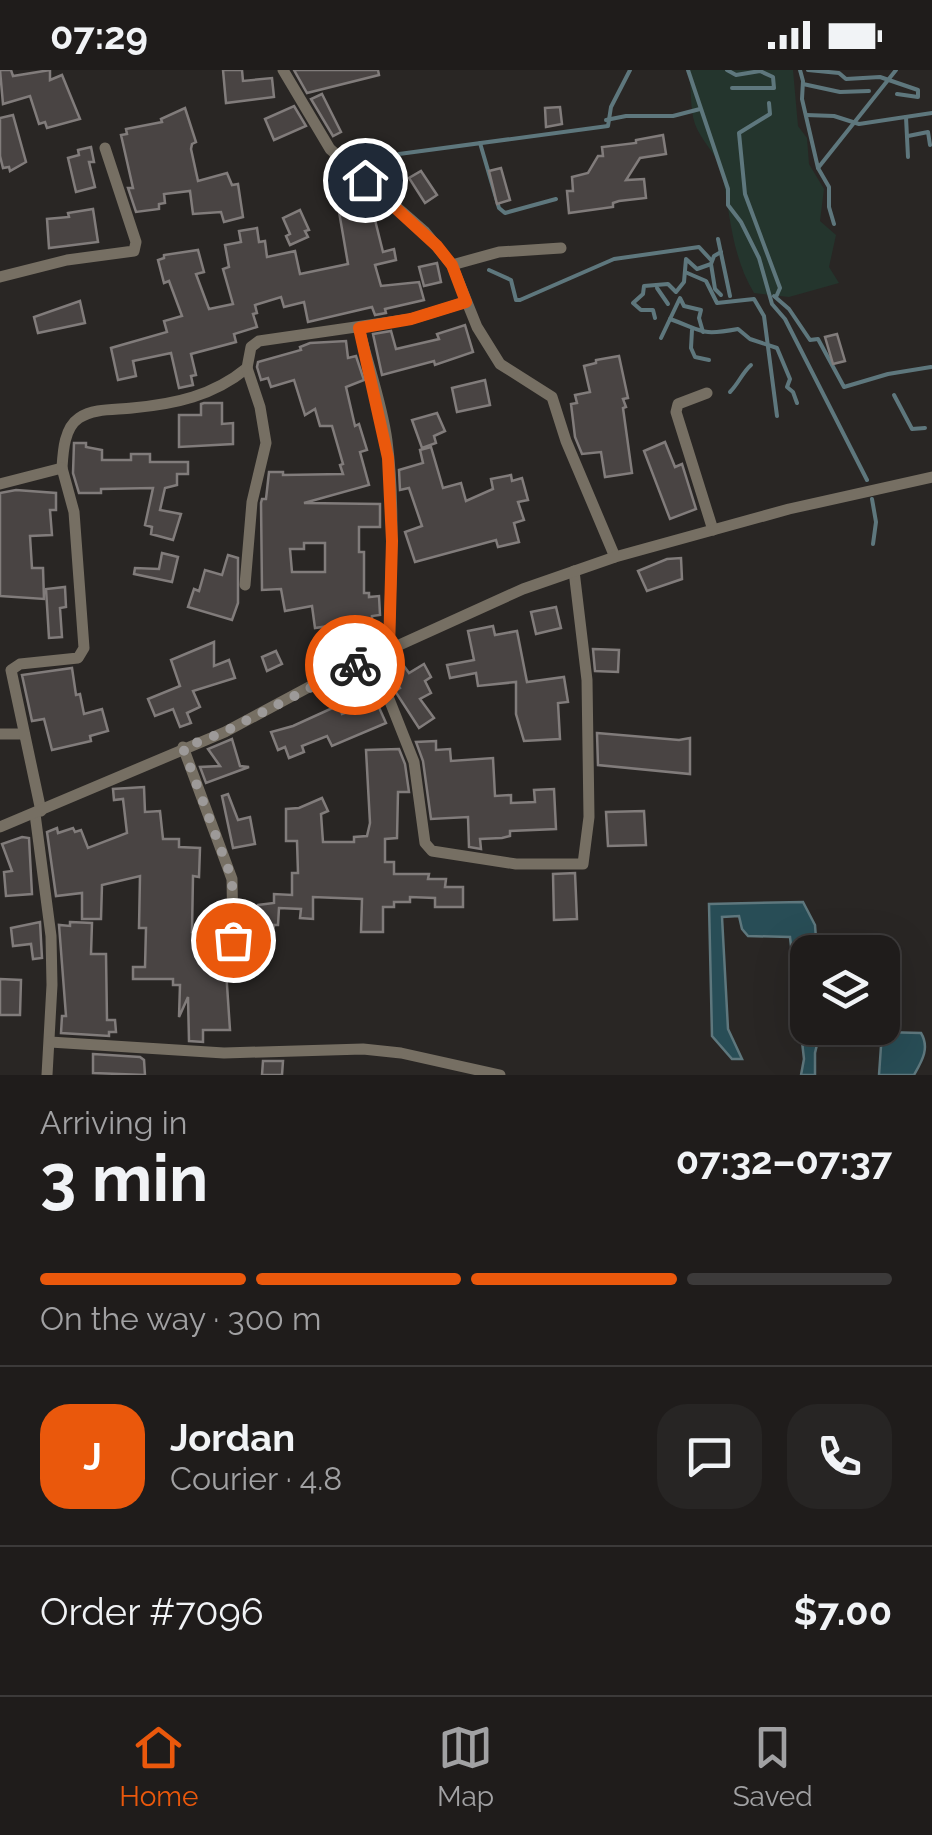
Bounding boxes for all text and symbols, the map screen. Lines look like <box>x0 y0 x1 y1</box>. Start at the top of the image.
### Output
text: 07:29 <box>50 13 148 58</box>
pin <box>323 138 408 223</box>
icon: home <box>338 153 393 208</box>
courier <box>305 615 405 715</box>
icon: bike <box>328 638 383 693</box>
pin <box>191 898 276 983</box>
icon: bag <box>206 913 261 968</box>
map controls <box>790 935 900 1045</box>
button: layers <box>790 935 900 1045</box>
text: Arriving in <box>40 1104 187 1141</box>
text: 07:32–07:37 <box>676 1138 892 1183</box>
text: 3 min <box>40 1140 208 1216</box>
text: On the way · 300 m <box>40 1300 321 1337</box>
button: chat <box>657 1404 762 1509</box>
button: phone <box>787 1404 892 1509</box>
text: Jordan <box>170 1415 295 1460</box>
text: J <box>83 1434 102 1479</box>
text: Courier · 4.8 <box>170 1460 342 1497</box>
text: Order #7096 <box>40 1589 264 1634</box>
text: $7.00 <box>793 1589 892 1634</box>
tab: Home <box>119 1720 199 1813</box>
tab: Map <box>437 1720 494 1813</box>
tab: Saved <box>733 1720 813 1813</box>

